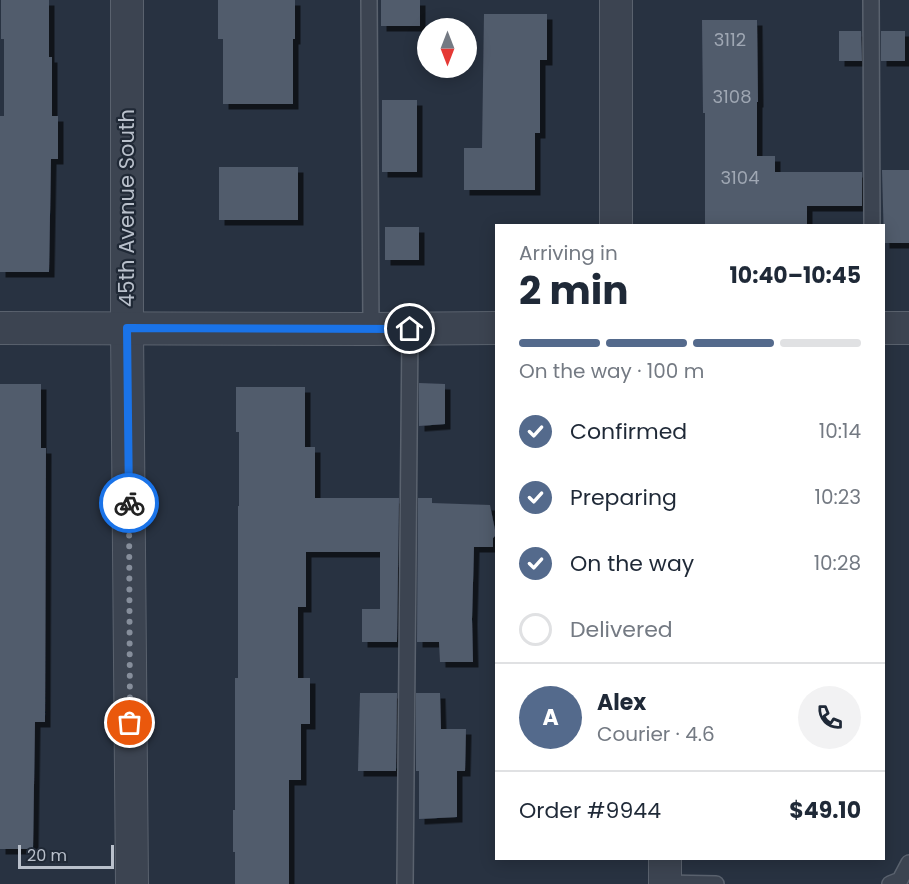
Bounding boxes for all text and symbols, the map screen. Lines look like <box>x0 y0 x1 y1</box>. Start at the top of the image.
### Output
north arrow <box>417 18 477 78</box>
map controls <box>417 18 477 78</box>
house number: 3112 <box>714 27 746 52</box>
house number: 3108 <box>712 84 752 109</box>
street label: 45th Avenue South <box>112 109 141 307</box>
house number: 3104 <box>721 165 760 190</box>
text: Arriving in <box>519 239 618 267</box>
text: 10:40–10:45 <box>730 260 861 291</box>
text: 2 min <box>519 263 629 318</box>
pin <box>384 303 435 354</box>
icon: home <box>393 312 426 345</box>
text: On the way · 100 m <box>519 357 704 385</box>
icon: check <box>519 415 552 448</box>
text: Confirmed <box>570 416 687 447</box>
text: 10:14 <box>819 417 861 445</box>
courier <box>99 473 159 533</box>
icon: check <box>519 481 552 514</box>
text: Preparing <box>570 482 677 513</box>
text: 10:23 <box>815 483 861 511</box>
icon: bike <box>113 487 146 520</box>
icon: check <box>519 547 552 580</box>
text: On the way <box>570 548 694 579</box>
text: 10:28 <box>814 549 861 577</box>
text: Delivered <box>570 614 673 645</box>
button: phone <box>798 686 861 749</box>
text: Alex <box>597 687 646 718</box>
pin <box>104 697 155 748</box>
text: A <box>542 702 559 733</box>
icon: bag <box>113 706 146 739</box>
text: Courier · 4.6 <box>597 720 715 748</box>
text: Order #9944 <box>519 795 661 826</box>
text: $49.10 <box>789 795 861 826</box>
scale bar <box>18 842 114 870</box>
text: 20 m <box>27 844 67 867</box>

